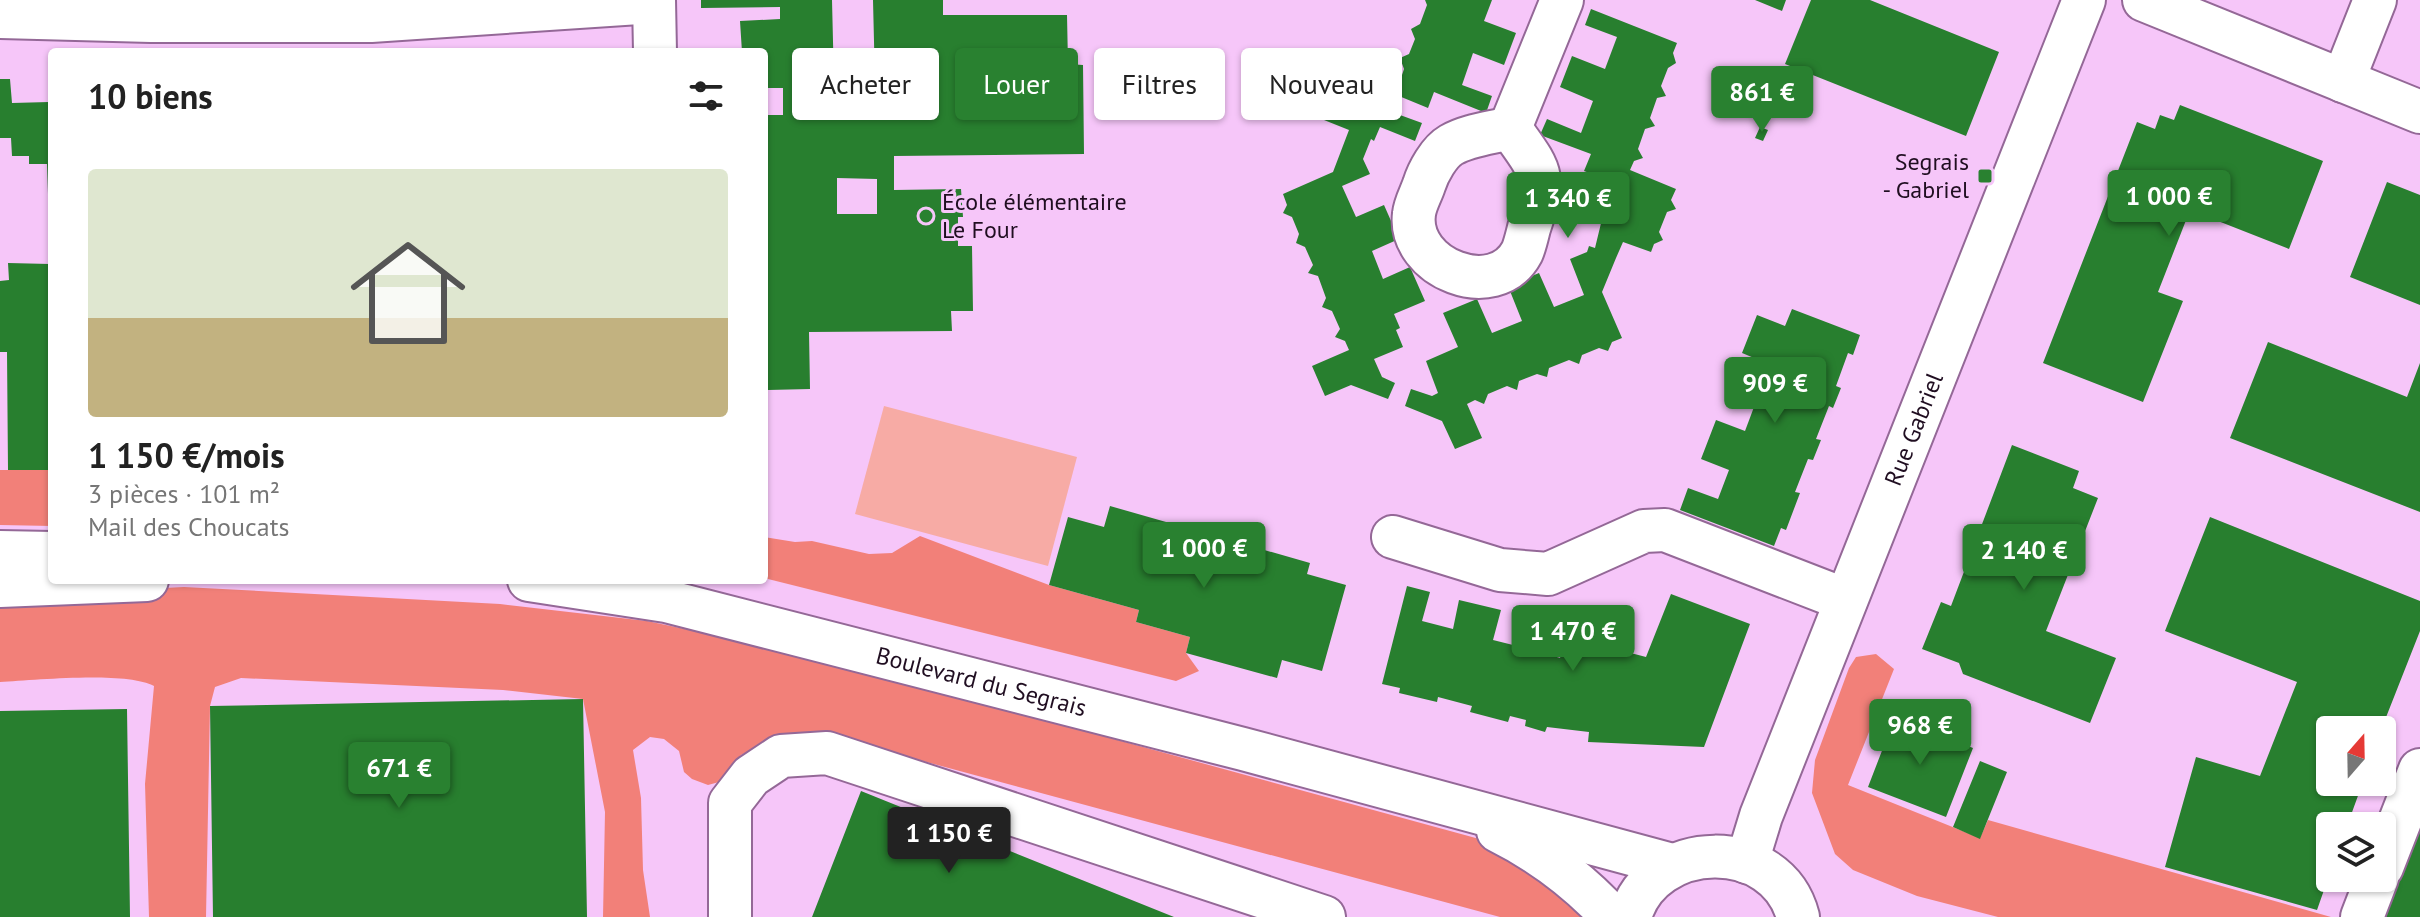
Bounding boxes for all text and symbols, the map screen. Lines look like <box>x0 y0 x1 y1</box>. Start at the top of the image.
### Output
chip: Acheter <box>792 48 939 120</box>
chip: Louer <box>955 48 1078 120</box>
chip: Filtres <box>1094 48 1225 120</box>
chip: Nouveau <box>1241 48 1402 120</box>
pin: 861 € <box>1706 66 1818 134</box>
text: 10 biens <box>88 74 213 118</box>
icon: filters <box>684 74 728 118</box>
text: 861 € <box>1729 75 1795 108</box>
place label: Segrais - Gabriel <box>1883 146 1969 205</box>
marker: Segrais - Gabriel <box>1976 167 1994 185</box>
pin: 1 000 € <box>2095 170 2243 238</box>
pin: 1 340 € <box>1494 172 1642 240</box>
text: 1 000 € <box>2126 179 2212 212</box>
text: 1 340 € <box>1525 181 1611 214</box>
place label: École élémentaire Le Four <box>942 186 1127 245</box>
marker: École élémentaire Le Four <box>917 207 935 225</box>
icon: home <box>336 221 480 365</box>
pin: 909 € <box>1719 357 1831 425</box>
text: 909 € <box>1742 366 1808 399</box>
street label: Rue Gabriel <box>1877 368 1950 490</box>
text: 1 150 €/mois <box>88 433 285 477</box>
text: 3 pièces · 101 m² <box>88 477 280 510</box>
text: Mail des Choucats <box>88 510 289 543</box>
pin: 1 000 € <box>1130 522 1278 590</box>
pin: 2 140 € <box>1950 524 2098 592</box>
text: 1 000 € <box>1161 531 1247 564</box>
text: 2 140 € <box>1981 533 2067 566</box>
pin: 1 470 € <box>1499 605 1647 673</box>
text: 1 470 € <box>1530 614 1616 647</box>
street label: Boulevard du Segrais <box>873 640 1090 723</box>
pin: 968 € <box>1864 699 1976 767</box>
text: 968 € <box>1887 708 1953 741</box>
north arrow <box>2316 716 2396 796</box>
map controls <box>2316 716 2396 892</box>
pin: 671 € <box>343 742 455 810</box>
text: 671 € <box>366 751 432 784</box>
pin: 1 150 € <box>875 807 1023 875</box>
button: layers <box>2316 812 2396 892</box>
text: 1 150 € <box>906 816 992 849</box>

